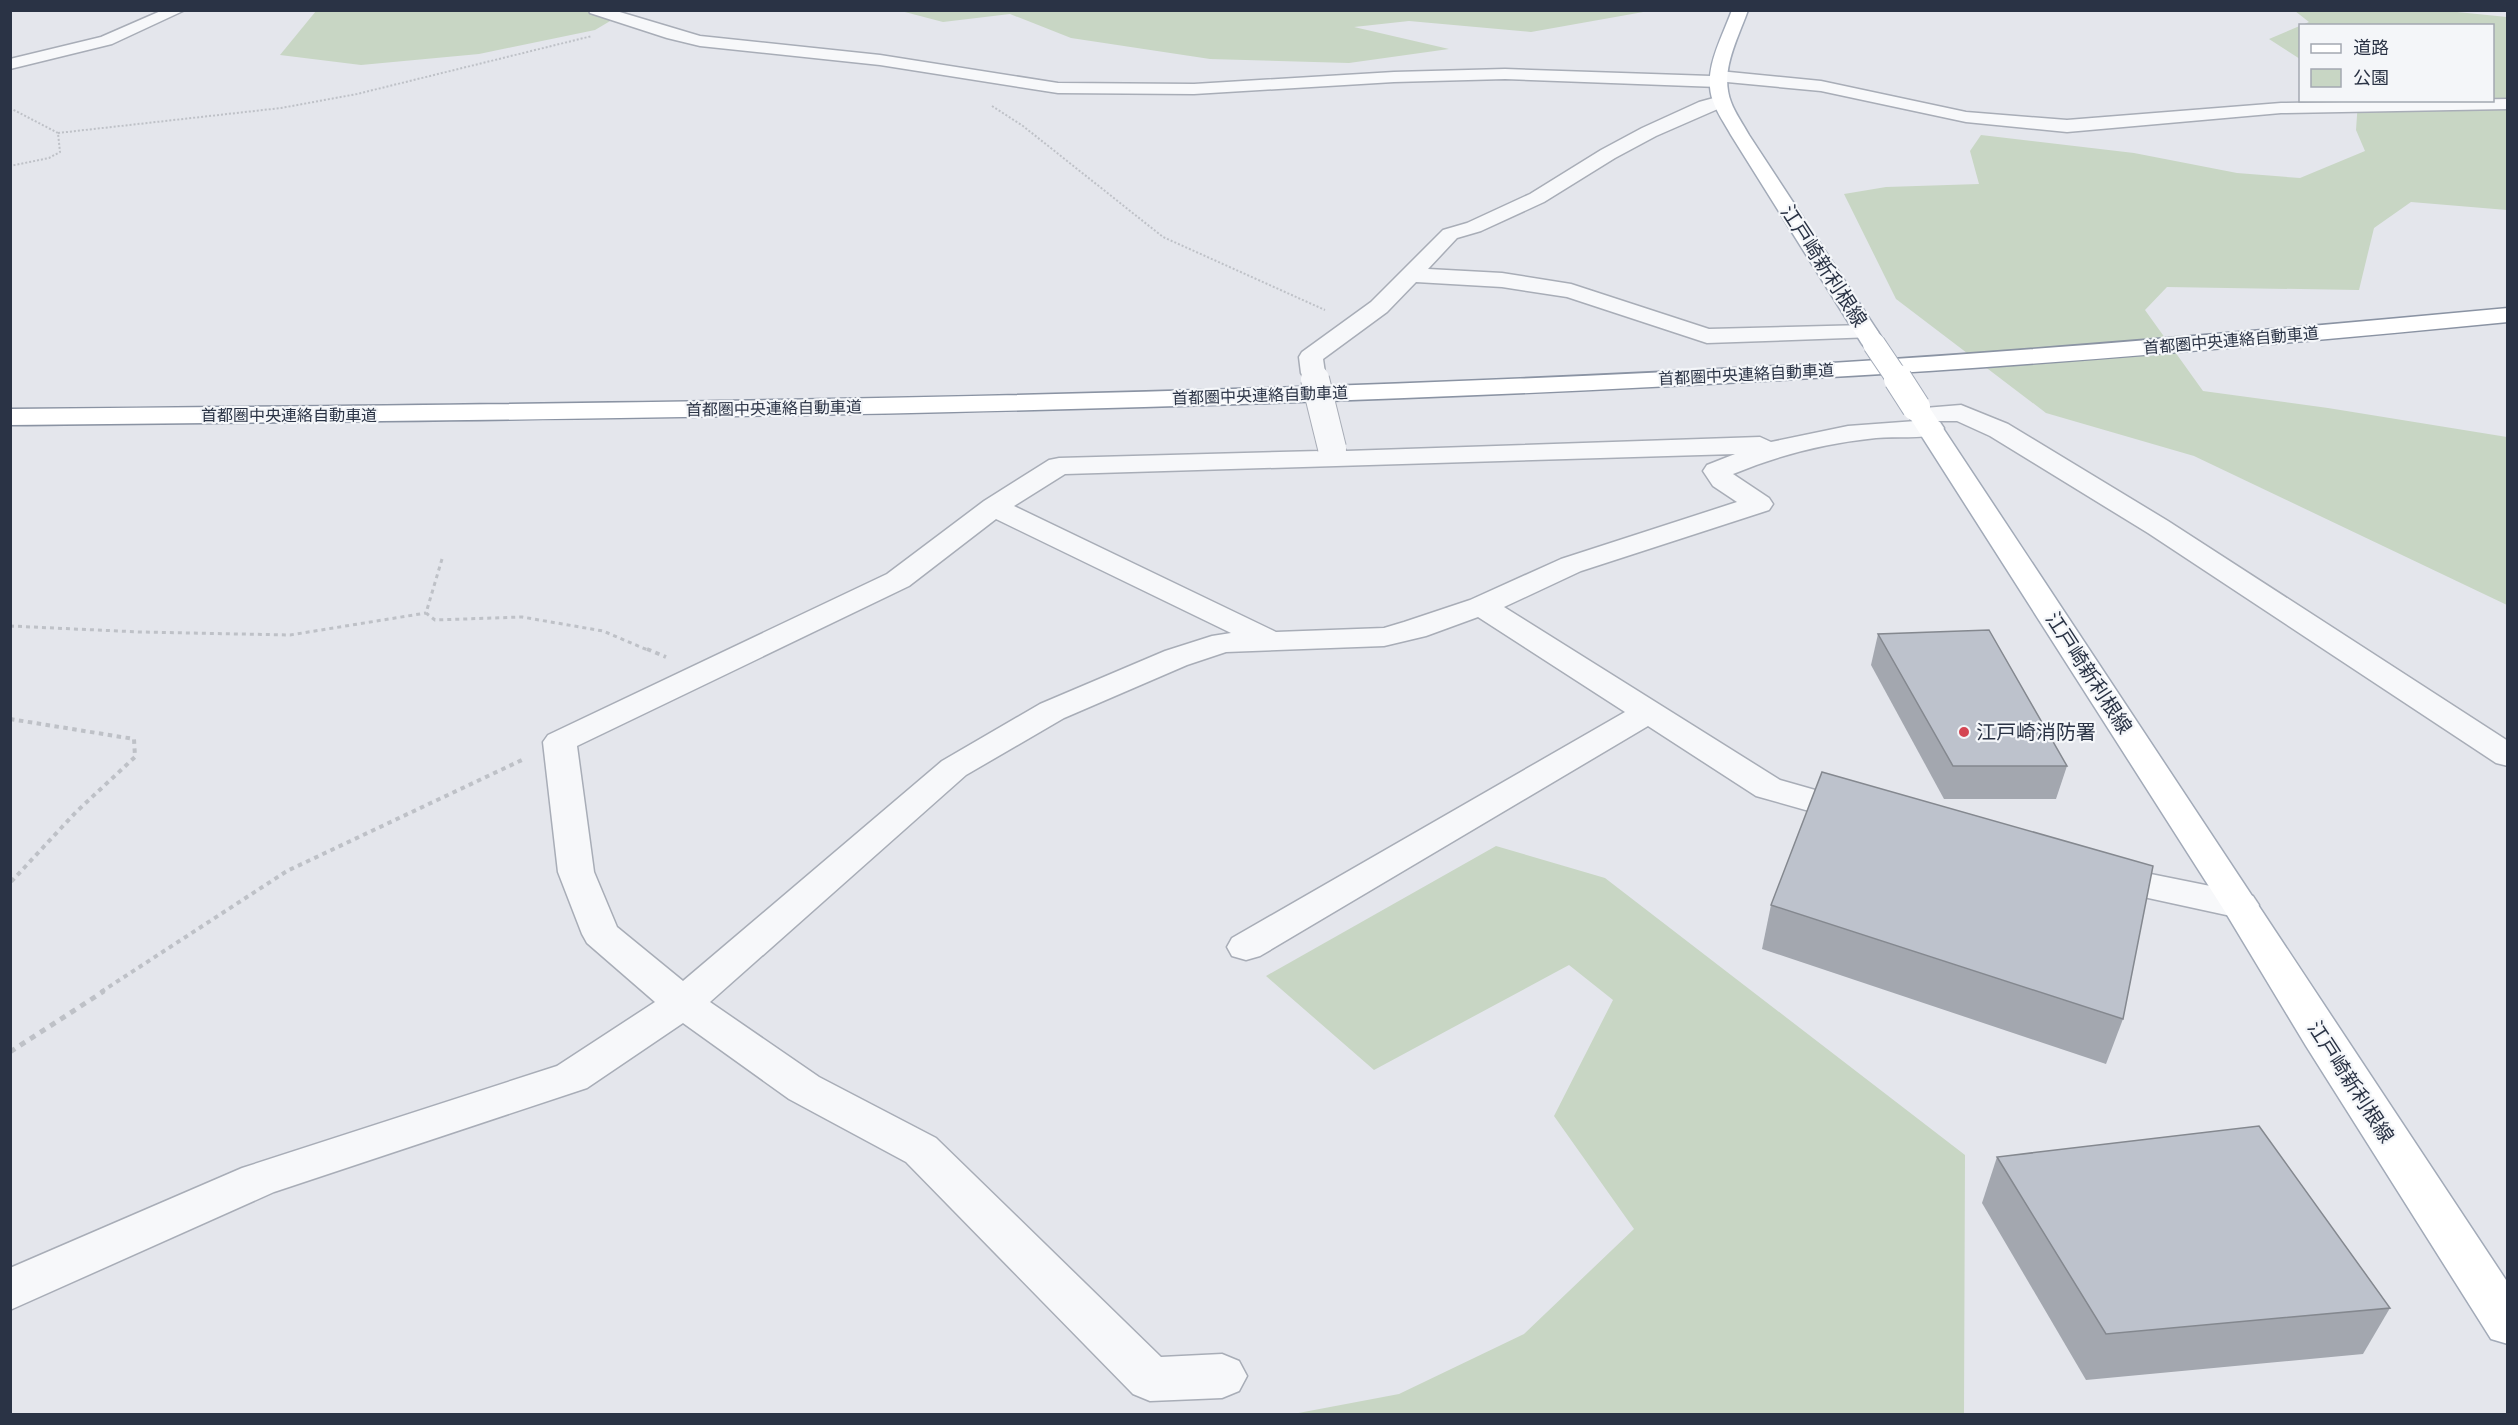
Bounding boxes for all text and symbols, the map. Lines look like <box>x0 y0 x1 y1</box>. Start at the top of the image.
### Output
legend <box>2299 24 2494 102</box>
text: 道路 <box>2353 37 2389 58</box>
text: 公園 <box>2353 67 2389 88</box>
street label: 江戸崎新利根線 <box>1776 201 1872 331</box>
street label: 首都圏中央連絡自動車道 <box>2143 323 2320 358</box>
street label: 首都圏中央連絡自動車道 <box>1658 360 1834 389</box>
street label: 首都圏中央連絡自動車道 <box>1172 383 1348 408</box>
street label: 首都圏中央連絡自動車道 <box>686 397 862 420</box>
street label: 首都圏中央連絡自動車道 <box>201 406 377 425</box>
street label: 江戸崎新利根線 <box>2041 608 2137 738</box>
place label: 江戸崎消防署 <box>1976 720 2096 744</box>
marker: 江戸崎消防署 <box>1957 725 1971 739</box>
street label: 江戸崎新利根線 <box>2303 1017 2399 1147</box>

